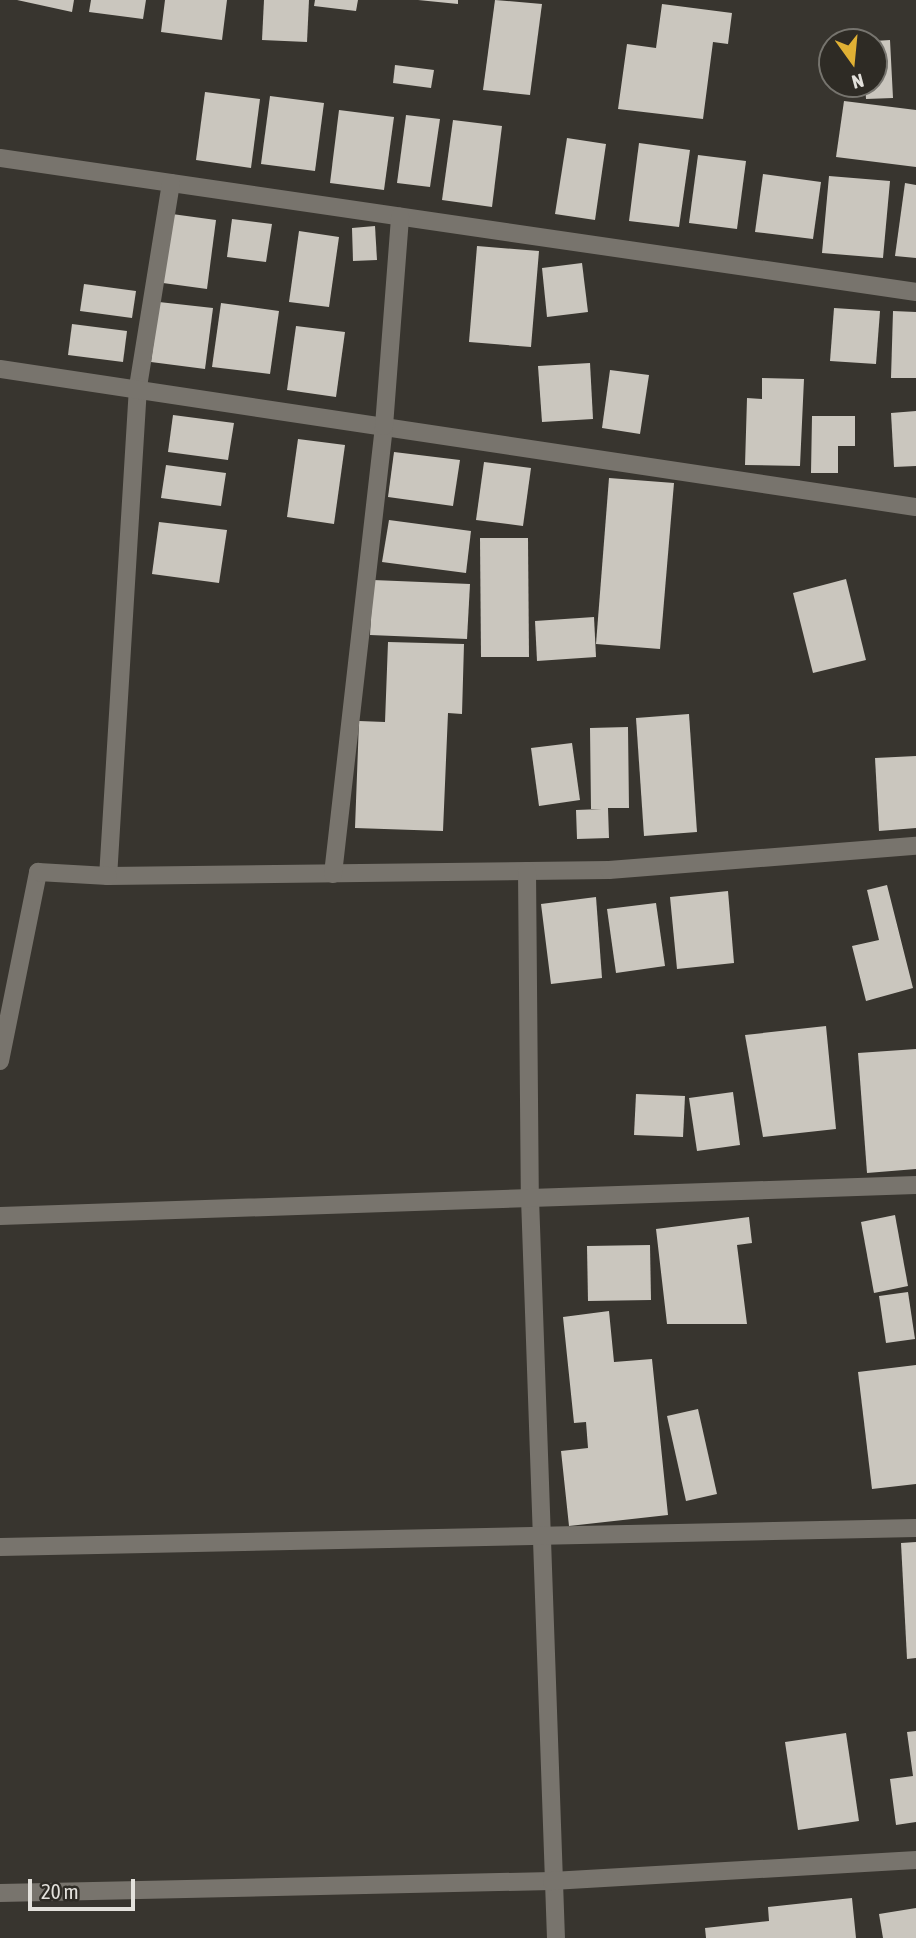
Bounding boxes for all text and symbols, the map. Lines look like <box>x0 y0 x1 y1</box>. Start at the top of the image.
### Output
north arrow <box>818 28 888 98</box>
text: N <box>850 69 866 93</box>
scale bar <box>32 1864 138 1908</box>
text: 20 m <box>41 1879 79 1903</box>

